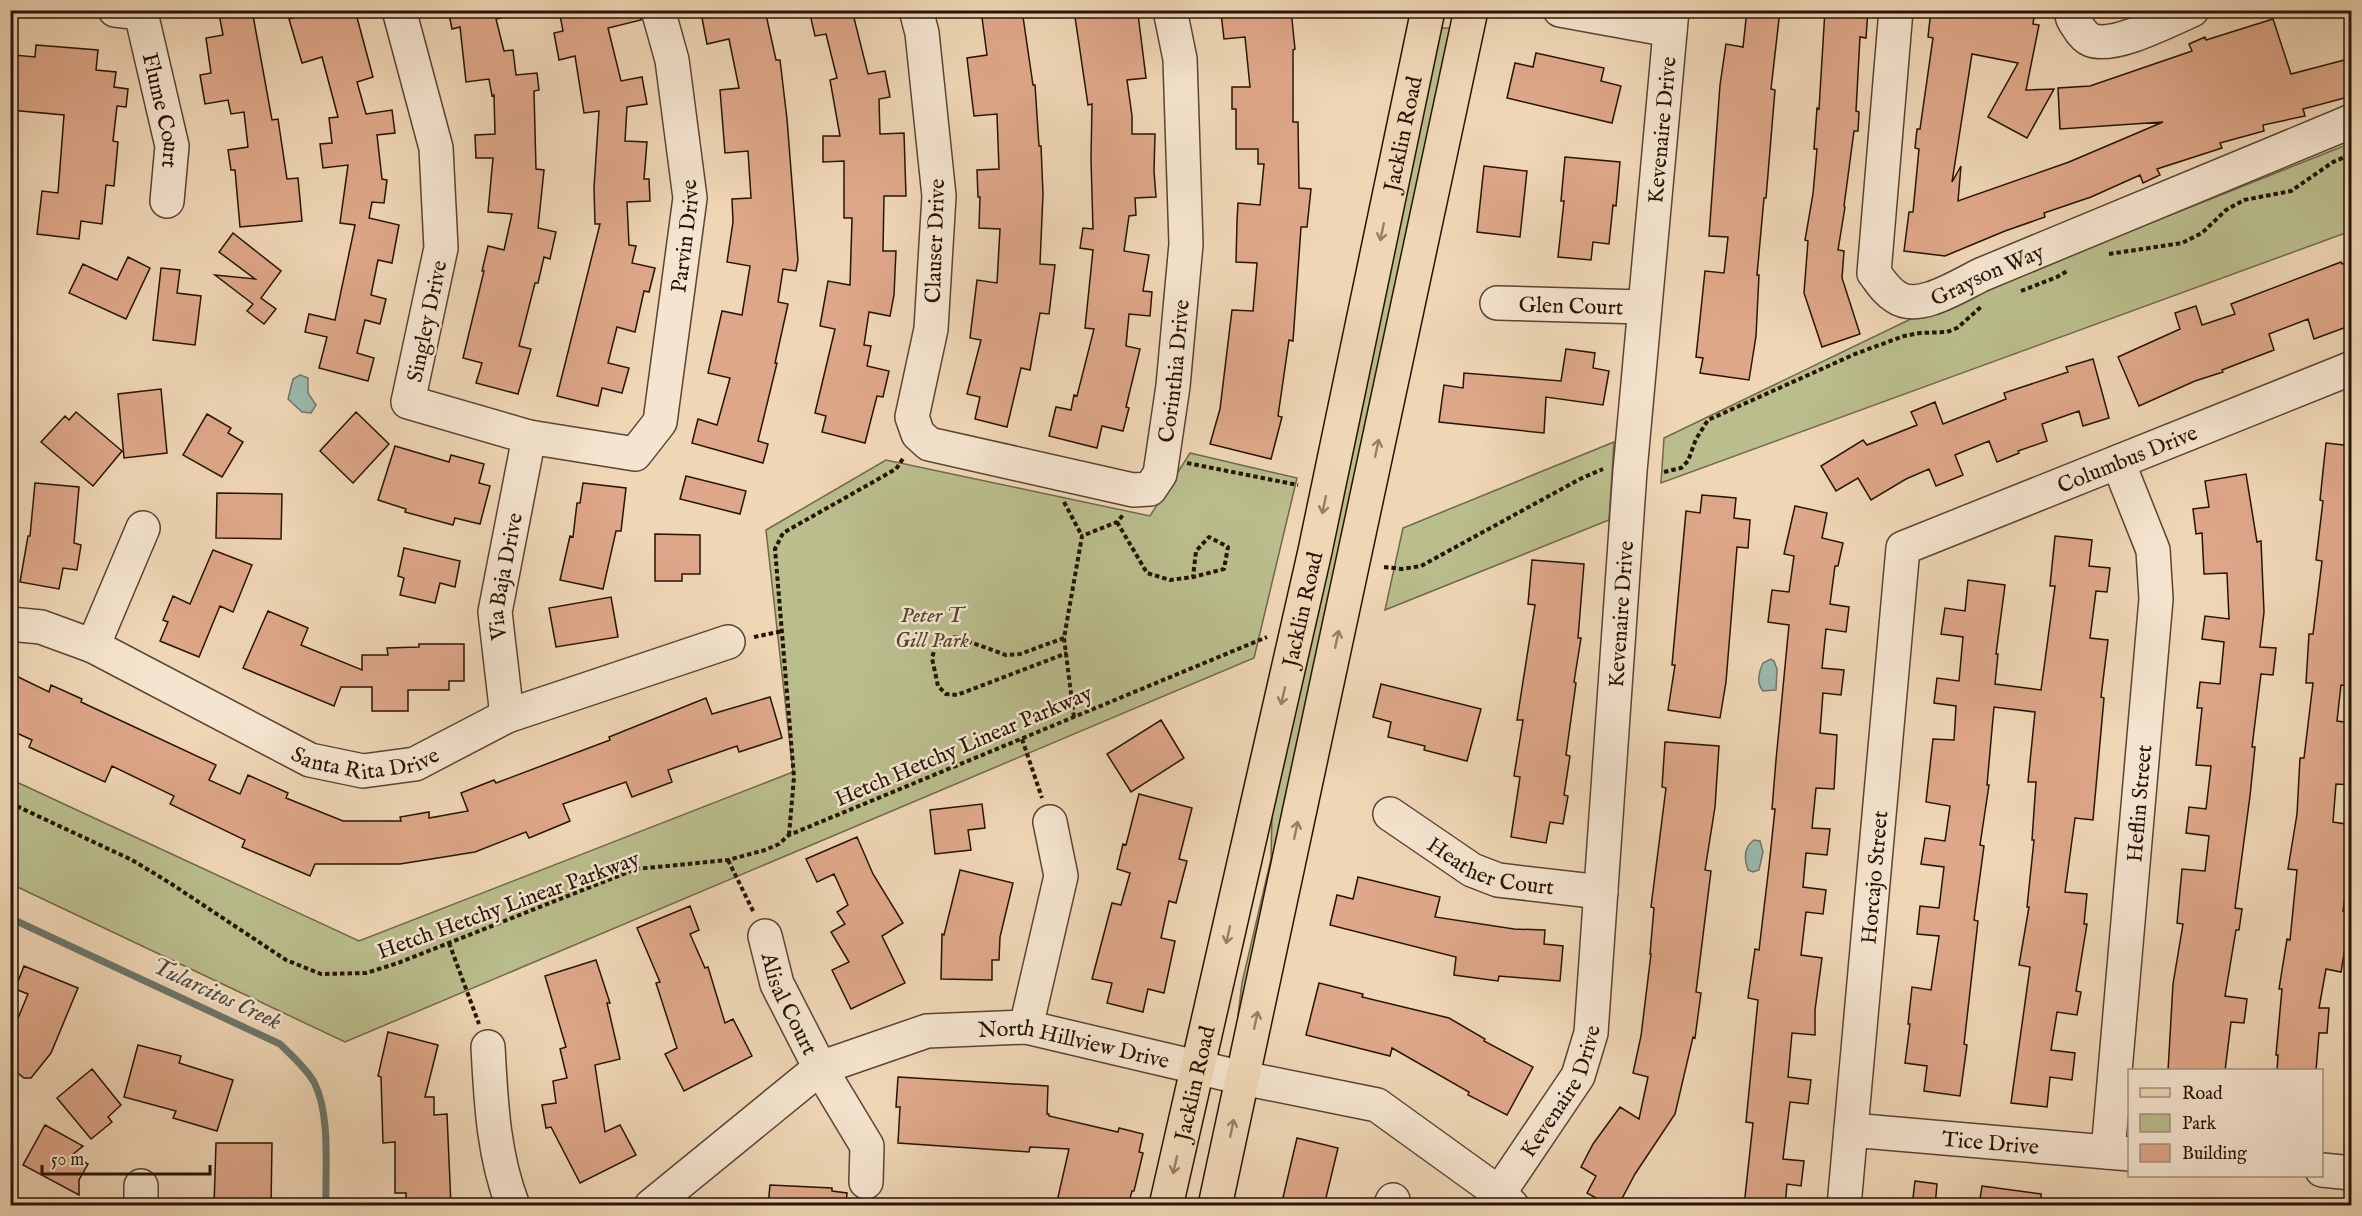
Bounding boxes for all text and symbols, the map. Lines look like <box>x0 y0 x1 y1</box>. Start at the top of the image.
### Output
street label: Flume Court <box>135 50 184 170</box>
street label: Kevenaire Drive <box>1642 55 1684 205</box>
street label: Jacklin Road <box>1378 74 1430 197</box>
street label: Parvin Drive <box>665 178 706 295</box>
street label: Clauser Drive <box>920 178 952 304</box>
one-way arrow <box>1375 222 1387 241</box>
street label: Grayson Way <box>1927 238 2049 314</box>
street label: Singley Drive <box>401 258 455 385</box>
street label: Glen Court <box>1518 292 1624 322</box>
street label: Corinthia Drive <box>1153 298 1197 445</box>
street label: Columbus Drive <box>2054 419 2202 501</box>
one-way arrow <box>1372 439 1384 458</box>
one-way arrow <box>1318 496 1330 515</box>
street label: Via Baja Drive <box>483 510 530 643</box>
street label: Kevenaire Drive <box>1603 540 1641 689</box>
street label: Jacklin Road <box>1276 549 1330 673</box>
park label: Peter T Gill Park <box>895 602 969 655</box>
one-way arrow <box>1332 630 1343 649</box>
street label: Hetch Hetchy Linear Parkway <box>831 680 1097 814</box>
one-way arrow <box>1276 686 1288 705</box>
street label: Santa Rita Drive <box>290 732 440 762</box>
text: Santa Rita Drive <box>286 741 444 787</box>
street label: Heflin Street <box>2121 743 2159 863</box>
street label: Horcajo Street <box>1856 809 1895 945</box>
one-way arrow <box>1291 820 1302 840</box>
street label: Heather Court <box>1421 831 1556 902</box>
street label: Hetch Hetchy Linear Parkway <box>374 845 644 966</box>
one-way arrow <box>1222 925 1234 944</box>
street label: Alisal Court <box>753 949 823 1060</box>
water label: Tularcitos Creek <box>147 951 286 1038</box>
one-way arrow <box>1250 1011 1262 1030</box>
street label: North Hillview Drive <box>977 1015 1172 1076</box>
street label: Jacklin Road <box>1169 1023 1223 1147</box>
street label: Kevenaire Drive <box>1515 1025 1607 1164</box>
legend <box>2128 1069 2323 1177</box>
text: Road <box>2182 1083 2223 1106</box>
text: Park <box>2182 1113 2217 1136</box>
one-way arrow <box>1227 1119 1239 1138</box>
street label: Tice Drive <box>1941 1126 2040 1162</box>
scale bar <box>42 1138 210 1176</box>
text: Building <box>2182 1143 2247 1166</box>
text: 50 m <box>51 1149 84 1172</box>
one-way arrow <box>1169 1155 1180 1174</box>

